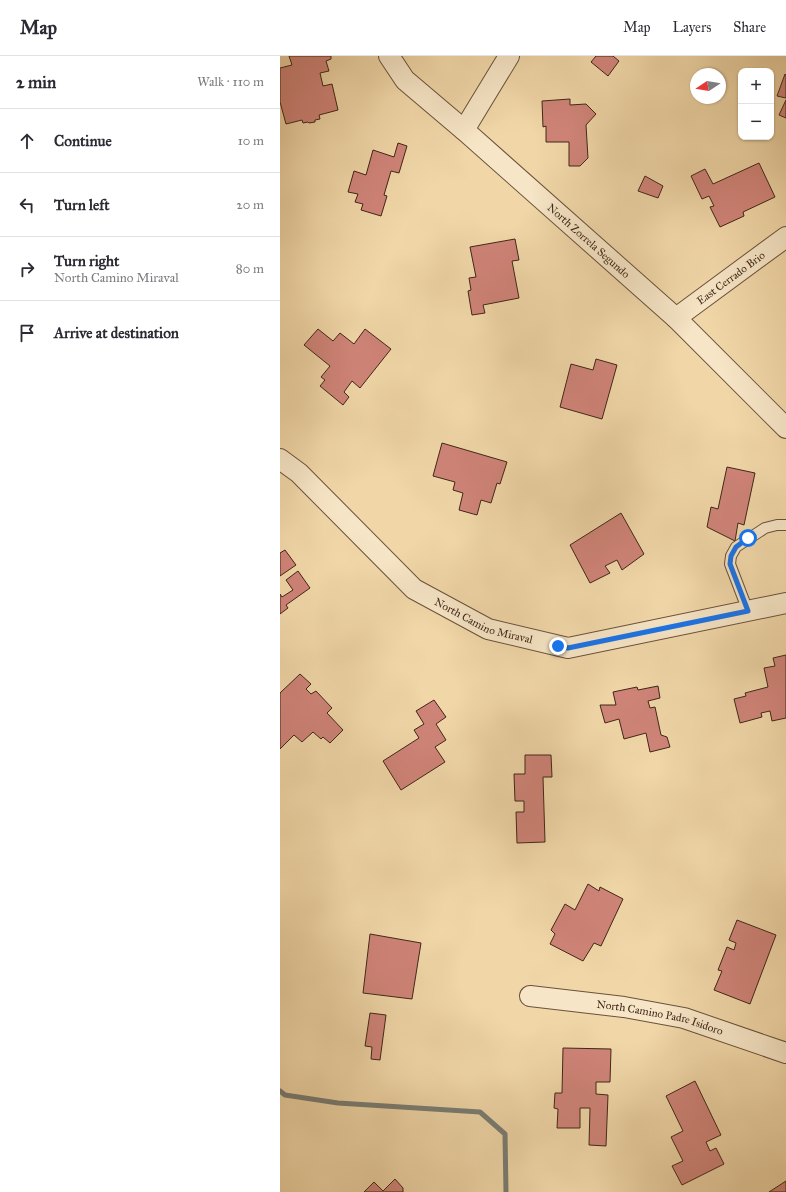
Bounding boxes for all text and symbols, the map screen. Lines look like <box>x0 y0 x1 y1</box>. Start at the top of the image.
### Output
text: Map <box>20 16 57 39</box>
text: Map <box>623 19 651 36</box>
text: Layers <box>673 19 711 36</box>
text: Share <box>733 19 766 36</box>
north arrow <box>690 68 726 104</box>
map controls <box>738 68 774 140</box>
button: + <box>738 68 774 104</box>
text: 2 min <box>16 72 56 93</box>
text: Walk · 110 m <box>197 74 264 90</box>
button: − <box>738 104 774 140</box>
icon: ahead <box>16 130 38 152</box>
text: Continue <box>54 132 112 150</box>
text: 10 m <box>238 133 264 149</box>
icon: left <box>16 194 38 216</box>
text: Turn left <box>54 196 110 214</box>
text: 20 m <box>236 197 264 213</box>
street label: North Zorrela Segundo <box>545 201 633 281</box>
street label: East Cerrado Brio <box>694 248 768 307</box>
text: Turn right <box>54 252 119 270</box>
icon: right <box>16 258 38 280</box>
text: 80 m <box>236 261 264 277</box>
text: North Camino Miraval <box>54 270 179 286</box>
icon: arrive <box>16 322 38 344</box>
text: Arrive at destination <box>54 324 179 342</box>
route start <box>739 529 757 547</box>
street label: North Camino Miraval <box>432 595 534 646</box>
route end <box>549 637 567 655</box>
street label: North Camino Padre Isidoro <box>596 997 725 1038</box>

